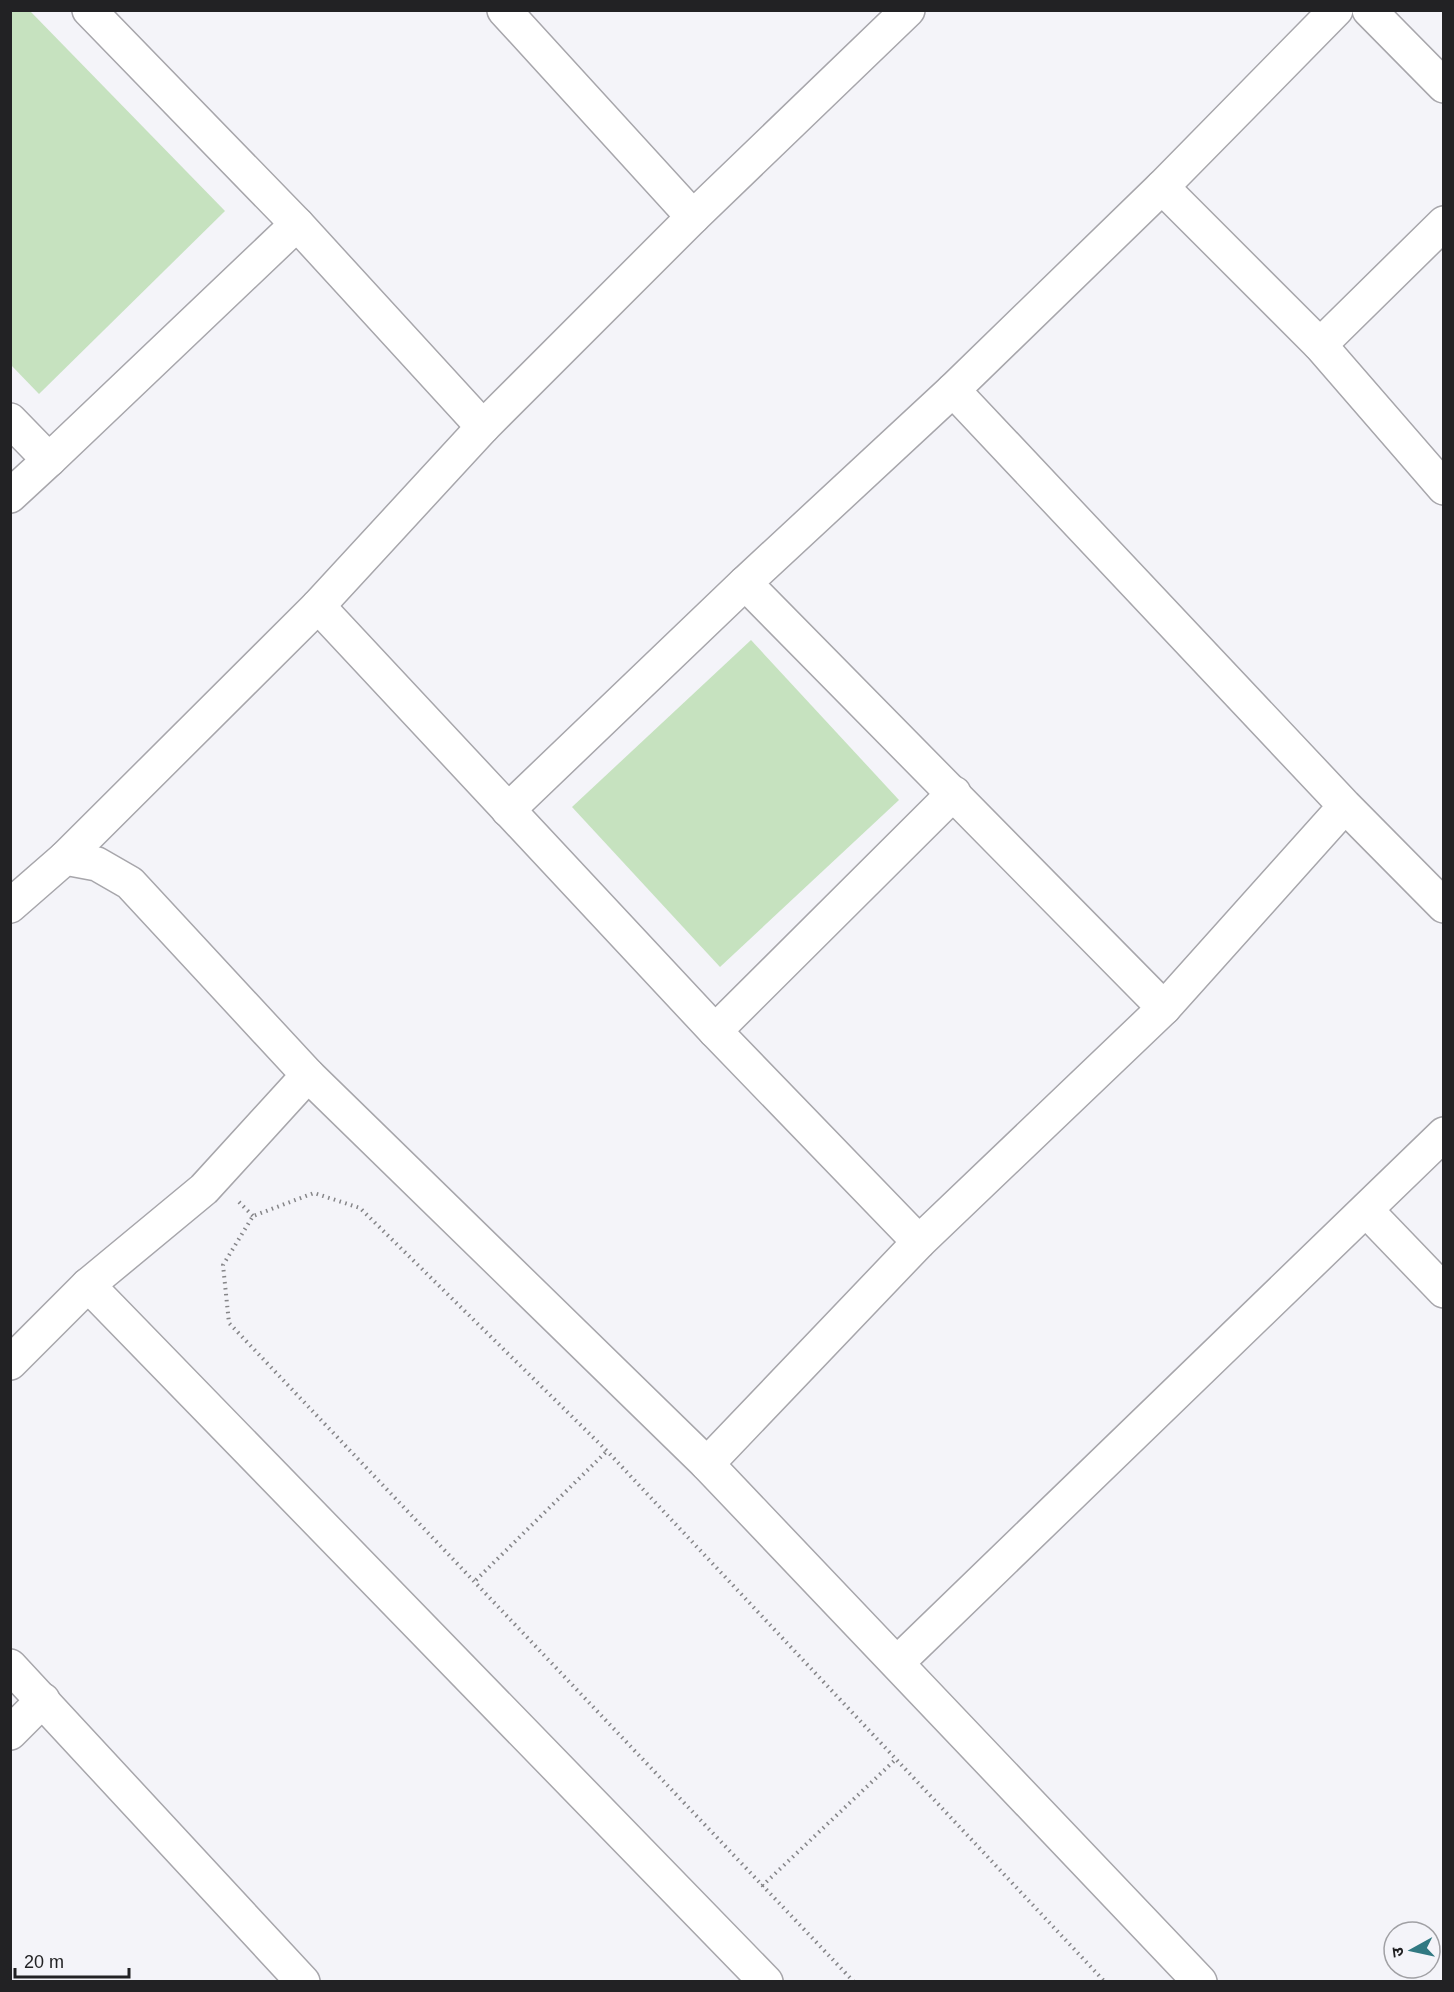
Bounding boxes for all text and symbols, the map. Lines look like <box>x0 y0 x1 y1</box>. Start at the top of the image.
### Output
north arrow <box>1382 1920 1442 1980</box>
scale bar <box>15 1941 129 1979</box>
text: उ <box>1388 1946 1407 1958</box>
text: 20 m <box>24 1952 64 1972</box>

